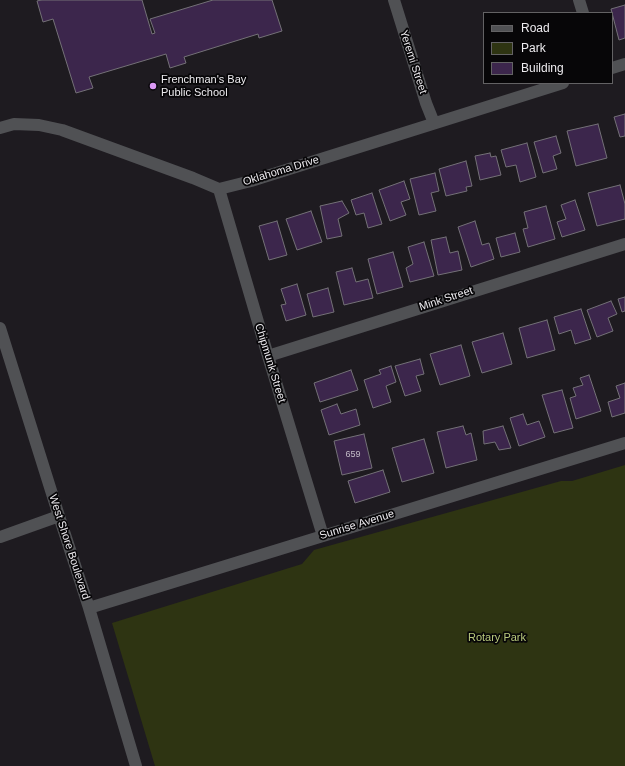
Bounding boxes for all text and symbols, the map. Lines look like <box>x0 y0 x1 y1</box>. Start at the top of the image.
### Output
legend <box>483 12 613 84</box>
text: Road <box>521 21 550 35</box>
street label: Yeremi Street <box>396 28 430 96</box>
text: Park <box>521 41 546 55</box>
text: Building <box>521 61 564 75</box>
place label: Frenchman's Bay Public School <box>161 73 246 99</box>
marker: Frenchman's Bay Public School <box>148 81 158 91</box>
street label: Oklahoma Drive <box>241 153 321 189</box>
street label: Mink Street <box>418 284 474 314</box>
street label: Chipmunk Street <box>252 322 288 404</box>
house number: 659 <box>345 450 361 460</box>
street label: West Shore Boulevard <box>46 493 92 601</box>
street label: Sunrise Avenue <box>318 507 396 543</box>
park label: Rotary Park <box>468 631 526 645</box>

